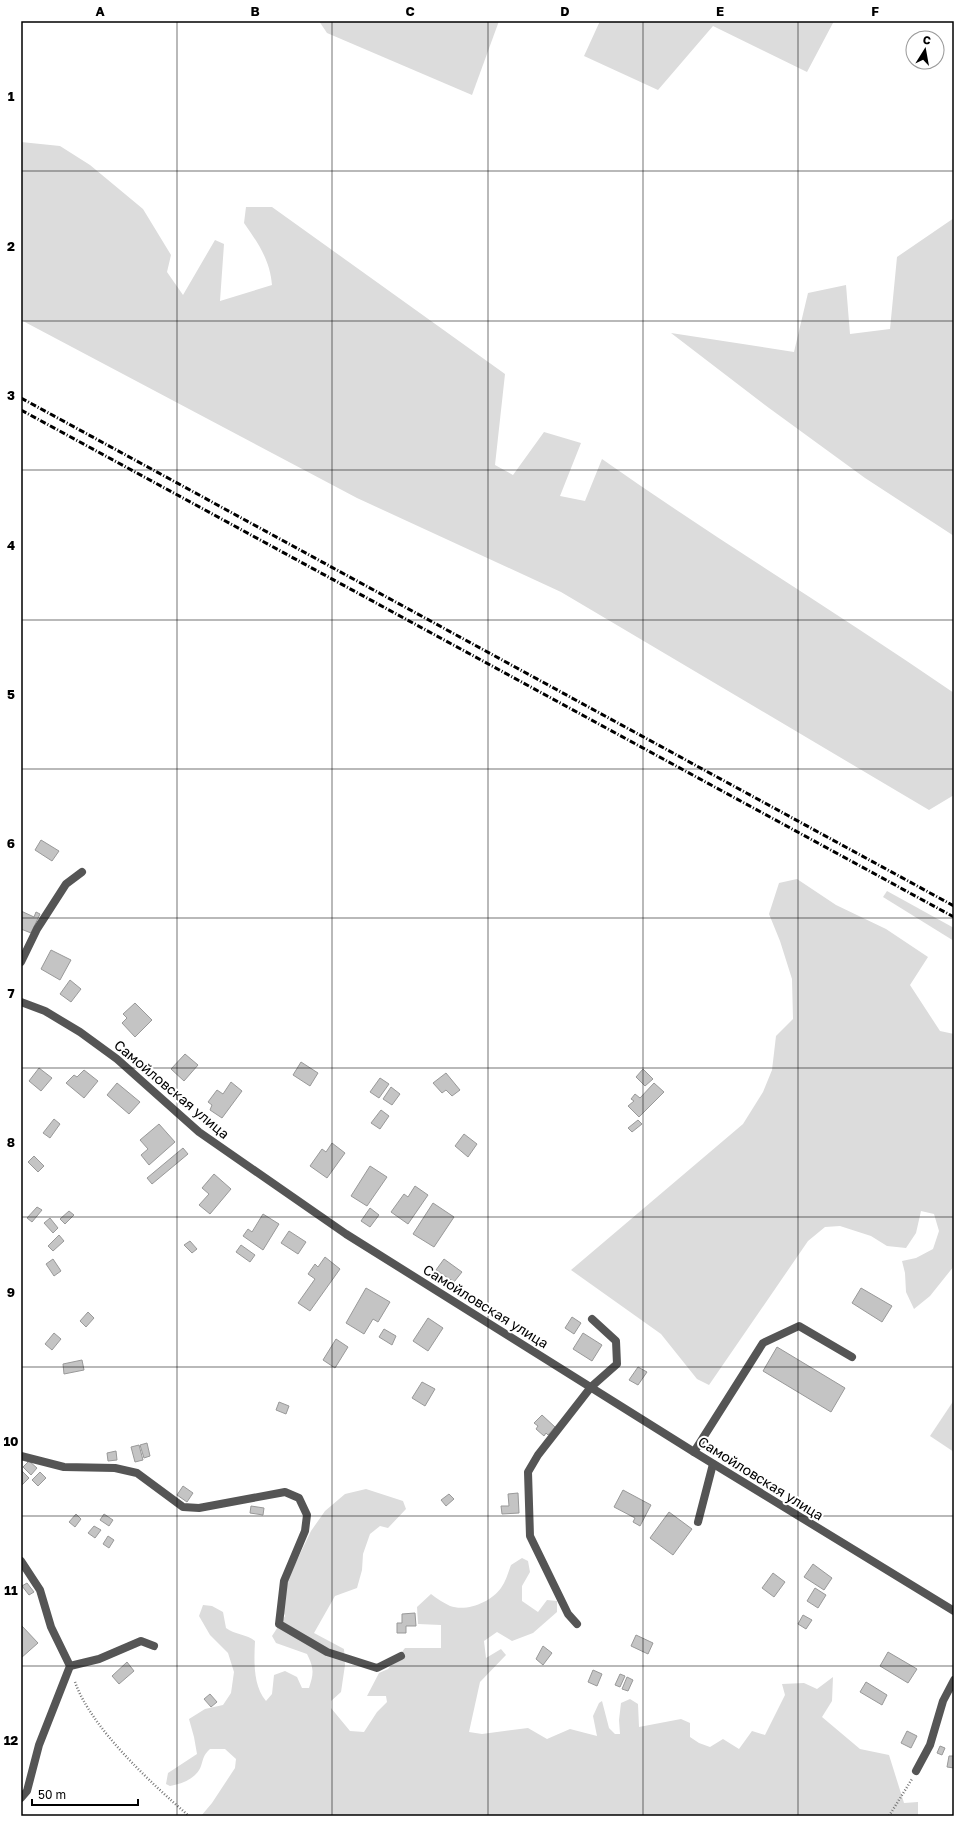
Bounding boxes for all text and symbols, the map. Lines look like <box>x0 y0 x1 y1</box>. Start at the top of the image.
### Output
text: A <box>95 3 105 19</box>
text: B <box>250 3 260 19</box>
text: C <box>405 3 415 19</box>
text: D <box>560 3 570 19</box>
text: E <box>716 3 724 19</box>
text: F <box>871 3 879 19</box>
north arrow <box>905 30 945 70</box>
text: С <box>922 33 932 47</box>
text: 1 <box>8 88 15 104</box>
text: 2 <box>7 238 15 254</box>
text: 3 <box>7 387 15 403</box>
text: 4 <box>7 537 15 553</box>
text: 5 <box>7 686 15 702</box>
text: 6 <box>7 835 15 851</box>
text: 7 <box>7 985 15 1001</box>
street label: Самойловская улица <box>111 1036 233 1142</box>
text: 8 <box>7 1134 15 1150</box>
street label: Самойловская улица <box>420 1260 552 1352</box>
text: 9 <box>7 1284 15 1300</box>
street label: Самойловская улица <box>695 1432 827 1524</box>
text: 10 <box>3 1433 19 1449</box>
text: 11 <box>4 1582 18 1598</box>
text: 12 <box>4 1732 18 1748</box>
scale bar <box>32 1781 138 1807</box>
text: 50 m <box>38 1787 66 1802</box>

